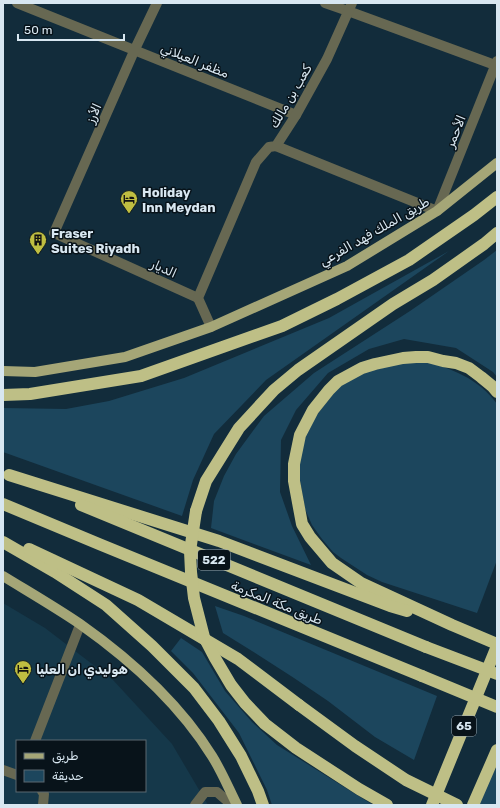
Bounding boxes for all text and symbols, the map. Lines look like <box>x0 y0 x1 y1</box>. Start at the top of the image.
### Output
scale bar <box>18 16 124 42</box>
text: 50 m <box>24 23 52 37</box>
street label: مظفر العيلاني <box>158 40 231 83</box>
street label: كعب بن مالك <box>266 62 315 131</box>
street label: الأرز <box>82 101 105 127</box>
street label: الأحمر <box>442 113 470 151</box>
place label: Holiday Inn Meydan <box>142 185 216 215</box>
hotel icon: Holiday Inn Meydan <box>119 189 139 214</box>
street label: طريق الملك فهد الفرعي <box>317 194 433 271</box>
place label: Fraser Suites Riyadh <box>51 226 140 256</box>
building icon: Fraser Suites Riyadh <box>28 230 48 255</box>
street label: الديار <box>147 256 179 282</box>
road number: 522 <box>198 550 230 570</box>
street label: طريق مكة المكرمة <box>228 577 325 629</box>
hotel icon: هوليدي ان العليا <box>13 659 33 684</box>
place label: هوليدي ان العليا <box>36 662 128 679</box>
road number: 65 <box>452 716 476 736</box>
legend <box>16 740 146 792</box>
text: طريق <box>52 749 78 764</box>
text: حديقة <box>52 769 84 783</box>

